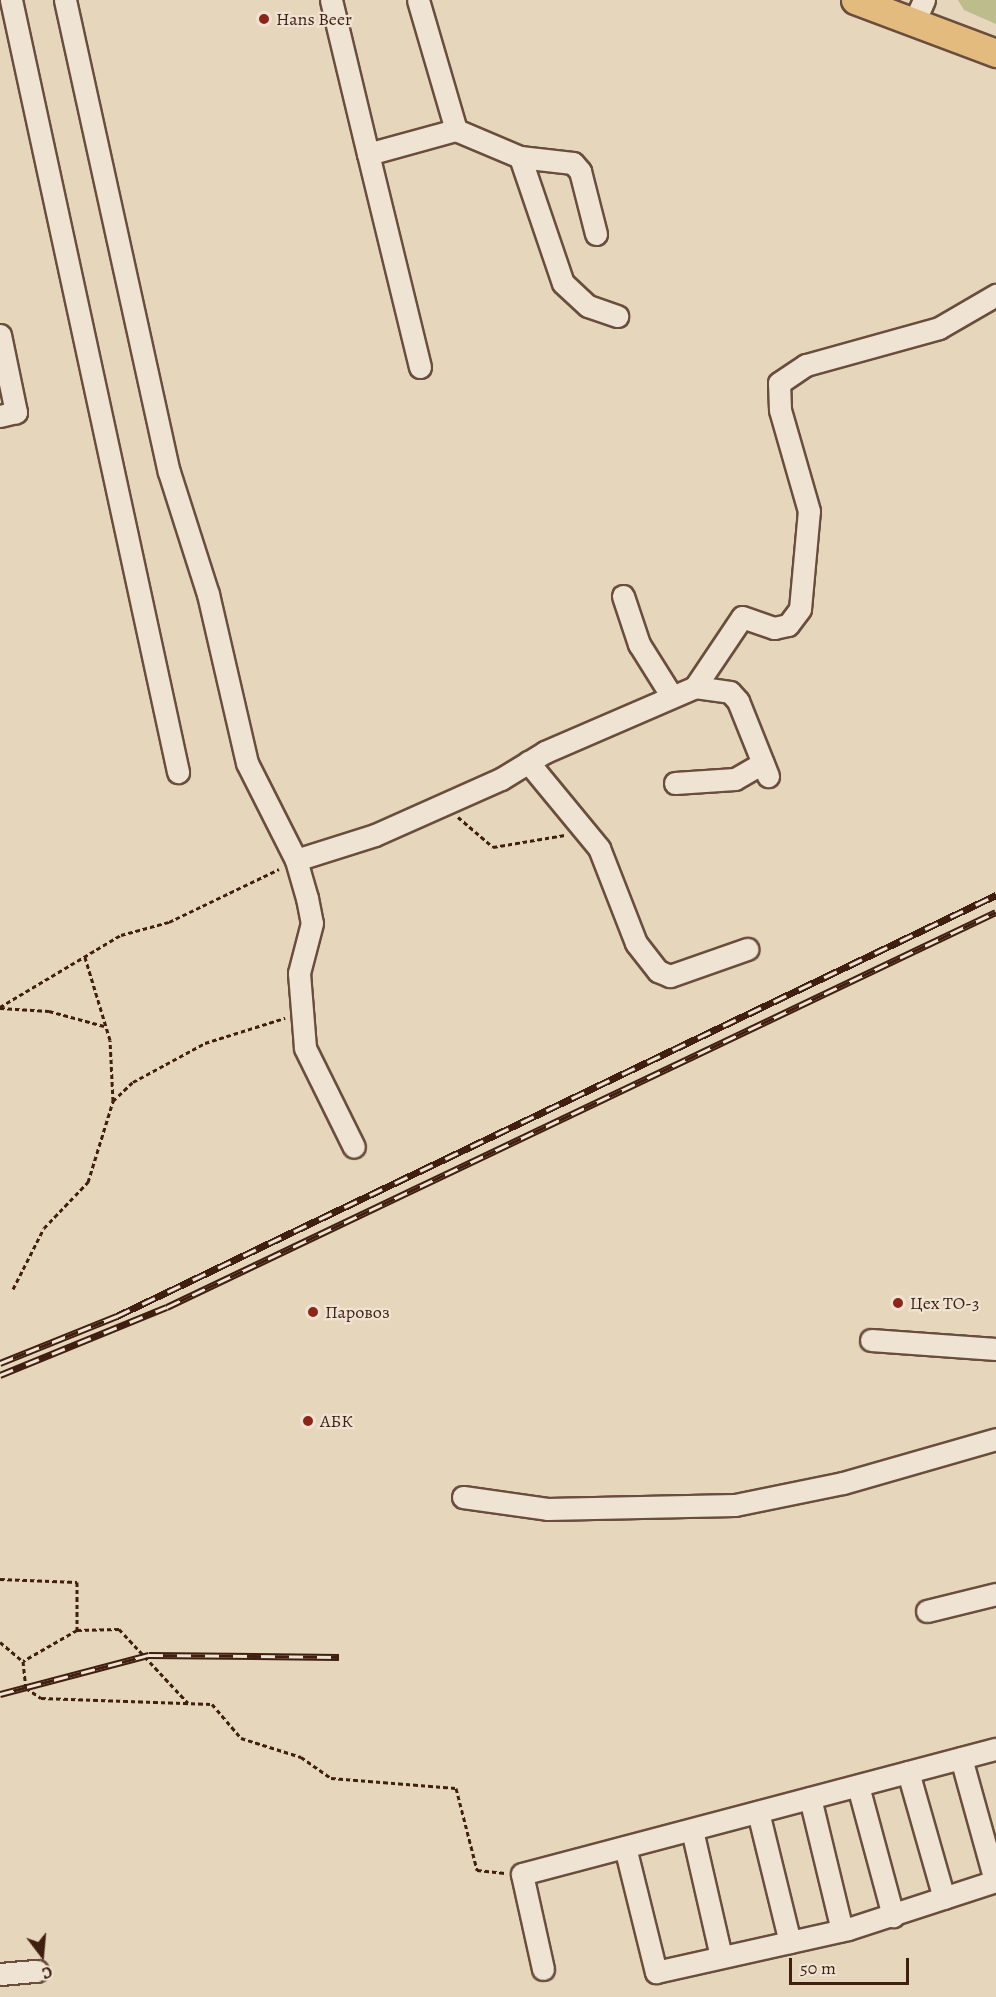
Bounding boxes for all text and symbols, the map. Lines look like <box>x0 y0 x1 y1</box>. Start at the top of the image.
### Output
place label: Hans Beer <box>276 8 352 30</box>
marker: Hans Beer <box>257 12 271 26</box>
place label: Цех ТО-3 <box>910 1292 979 1314</box>
marker: Цех ТО-3 <box>891 1296 905 1310</box>
place label: Паровоз <box>325 1301 390 1323</box>
marker: Паровоз <box>306 1305 320 1319</box>
place label: АБК <box>320 1410 353 1432</box>
marker: АБК <box>301 1414 315 1428</box>
north arrow <box>12 1925 72 1985</box>
scale bar <box>792 1946 912 1984</box>
text: 50 m <box>800 1956 836 1980</box>
text: С <box>39 1960 55 1984</box>

